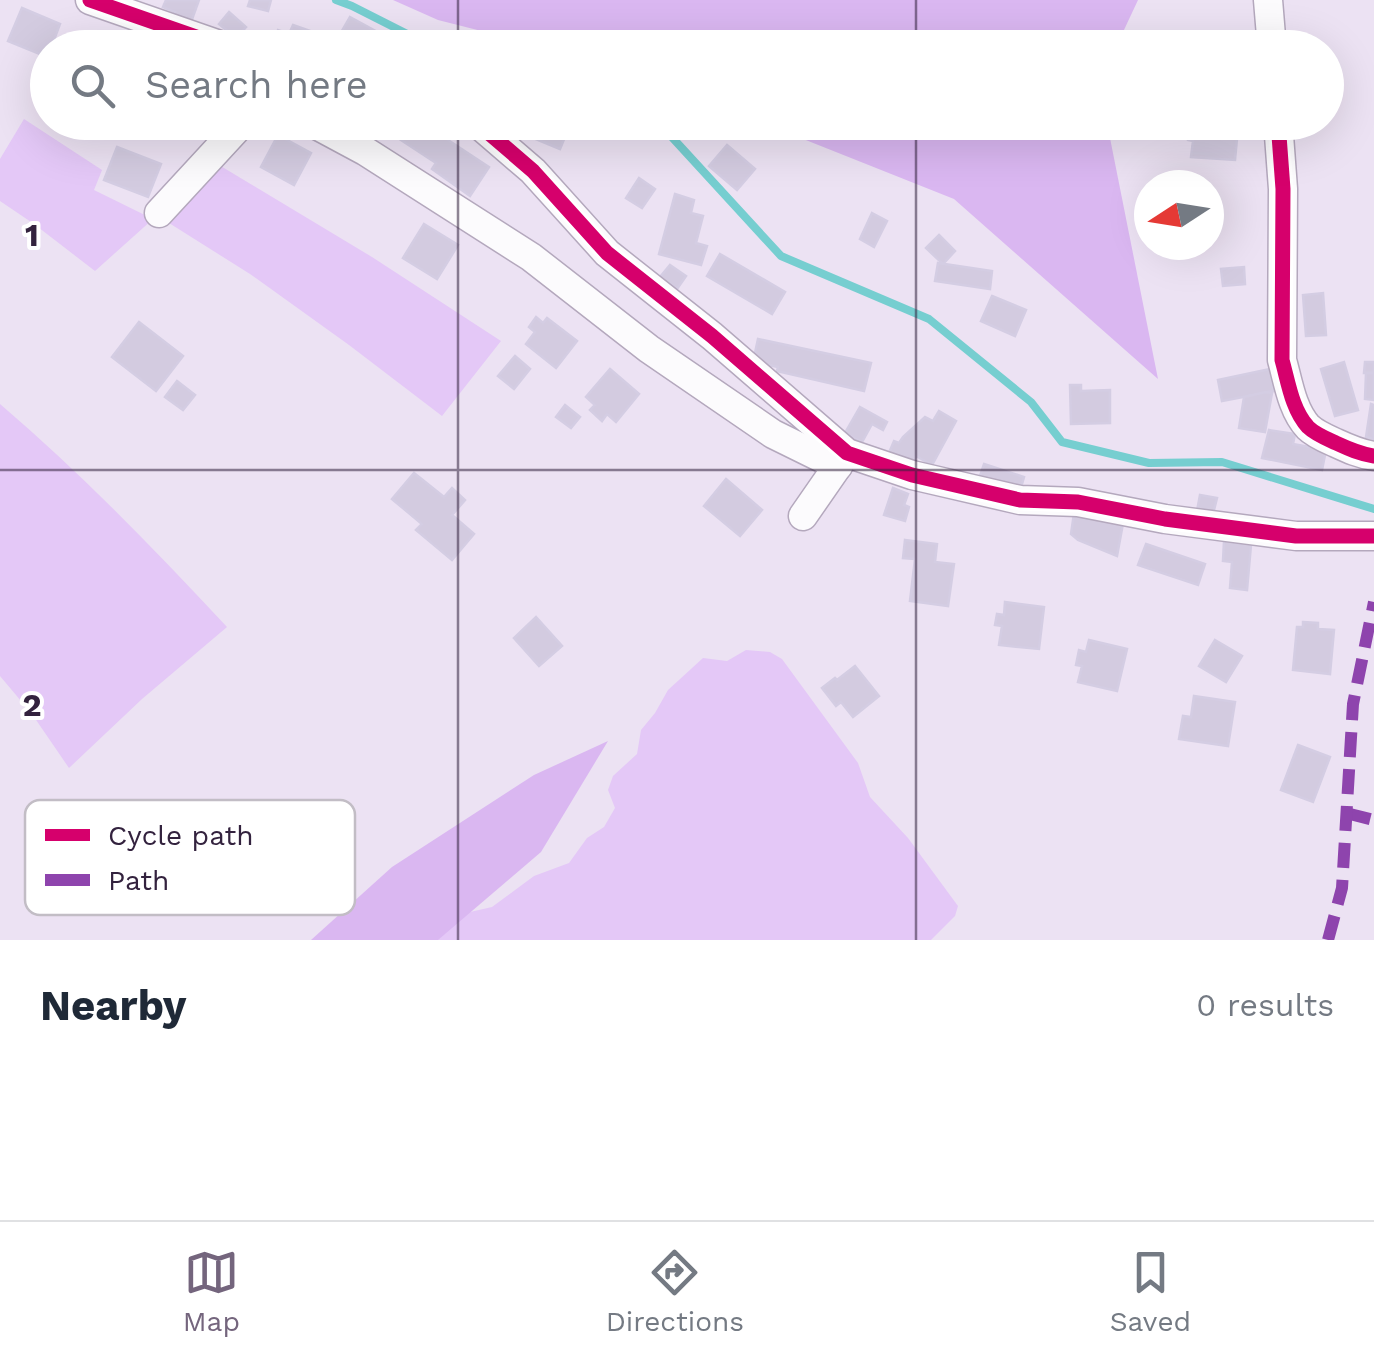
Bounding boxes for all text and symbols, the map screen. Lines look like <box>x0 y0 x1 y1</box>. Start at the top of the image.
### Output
search box <box>30 30 1344 140</box>
icon: search <box>65 58 120 113</box>
text: Search here <box>145 63 368 107</box>
north arrow <box>1134 170 1224 260</box>
text: 1 <box>25 216 39 254</box>
text: 2 <box>22 686 42 724</box>
legend <box>25 800 355 915</box>
text: Cycle path <box>108 819 254 852</box>
text: Path <box>108 864 169 897</box>
text: Nearby <box>40 981 187 1030</box>
text: 0 results <box>1196 986 1334 1024</box>
tab: Map <box>183 1245 240 1338</box>
tab: Directions <box>606 1245 744 1338</box>
tab: Saved <box>1110 1245 1191 1338</box>

